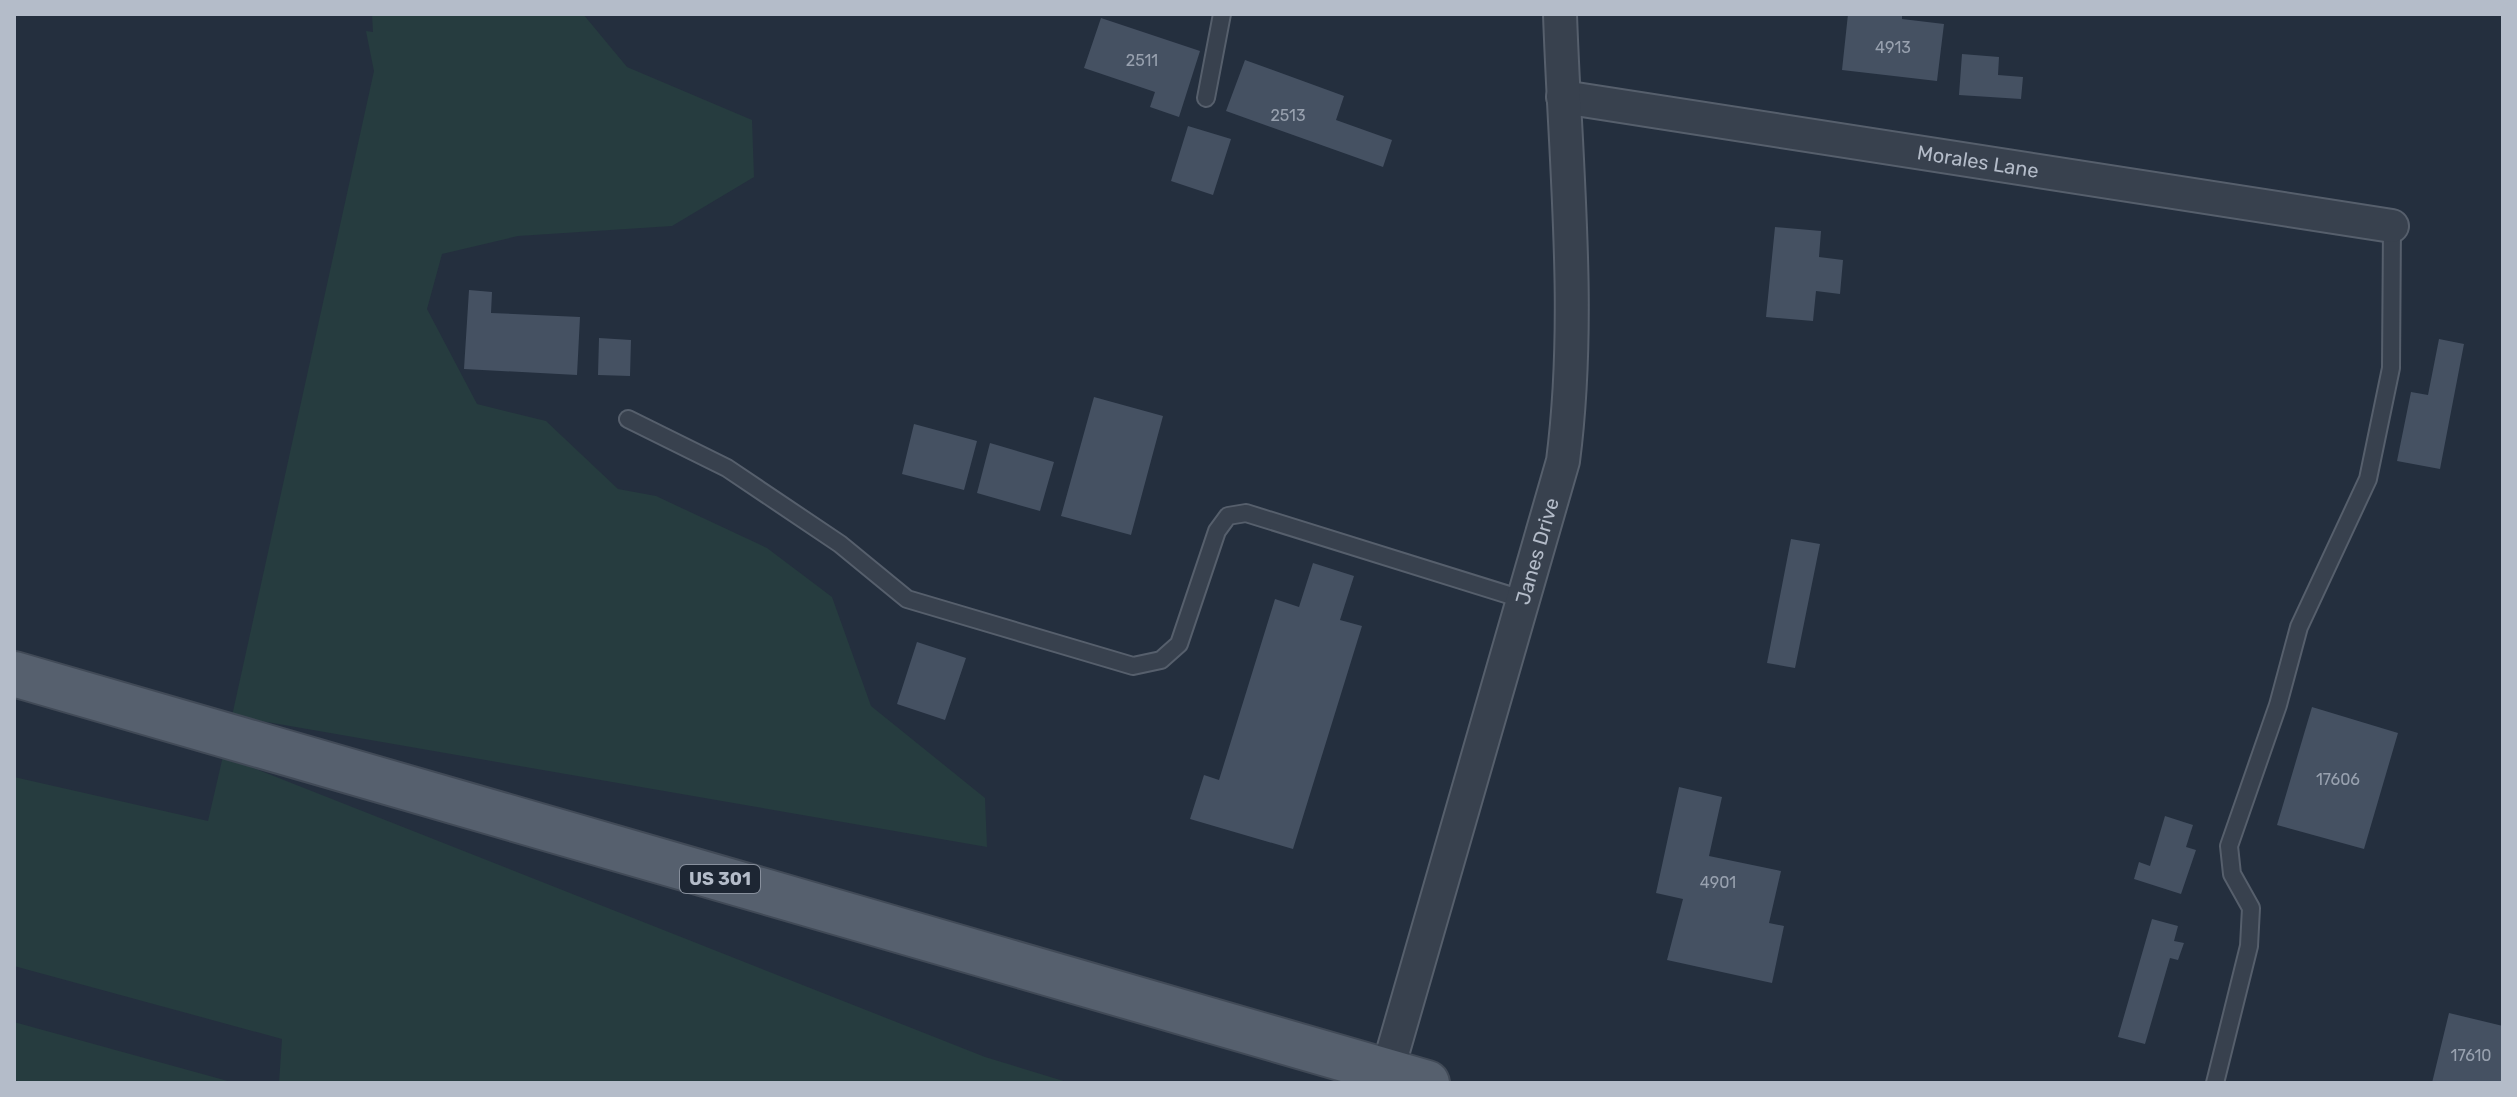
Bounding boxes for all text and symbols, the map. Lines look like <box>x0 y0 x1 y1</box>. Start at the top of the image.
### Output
house number: 4913 <box>1875 38 1911 57</box>
house number: 2511 <box>1126 51 1158 70</box>
house number: 2513 <box>1270 106 1306 125</box>
street label: Morales Lane <box>1916 140 2040 183</box>
street label: Janes Drive <box>1510 495 1564 607</box>
house number: 17606 <box>2316 770 2360 789</box>
road number: US 301 <box>680 865 760 893</box>
house number: 4901 <box>1700 873 1736 892</box>
house number: 17610 <box>2451 1046 2491 1065</box>

